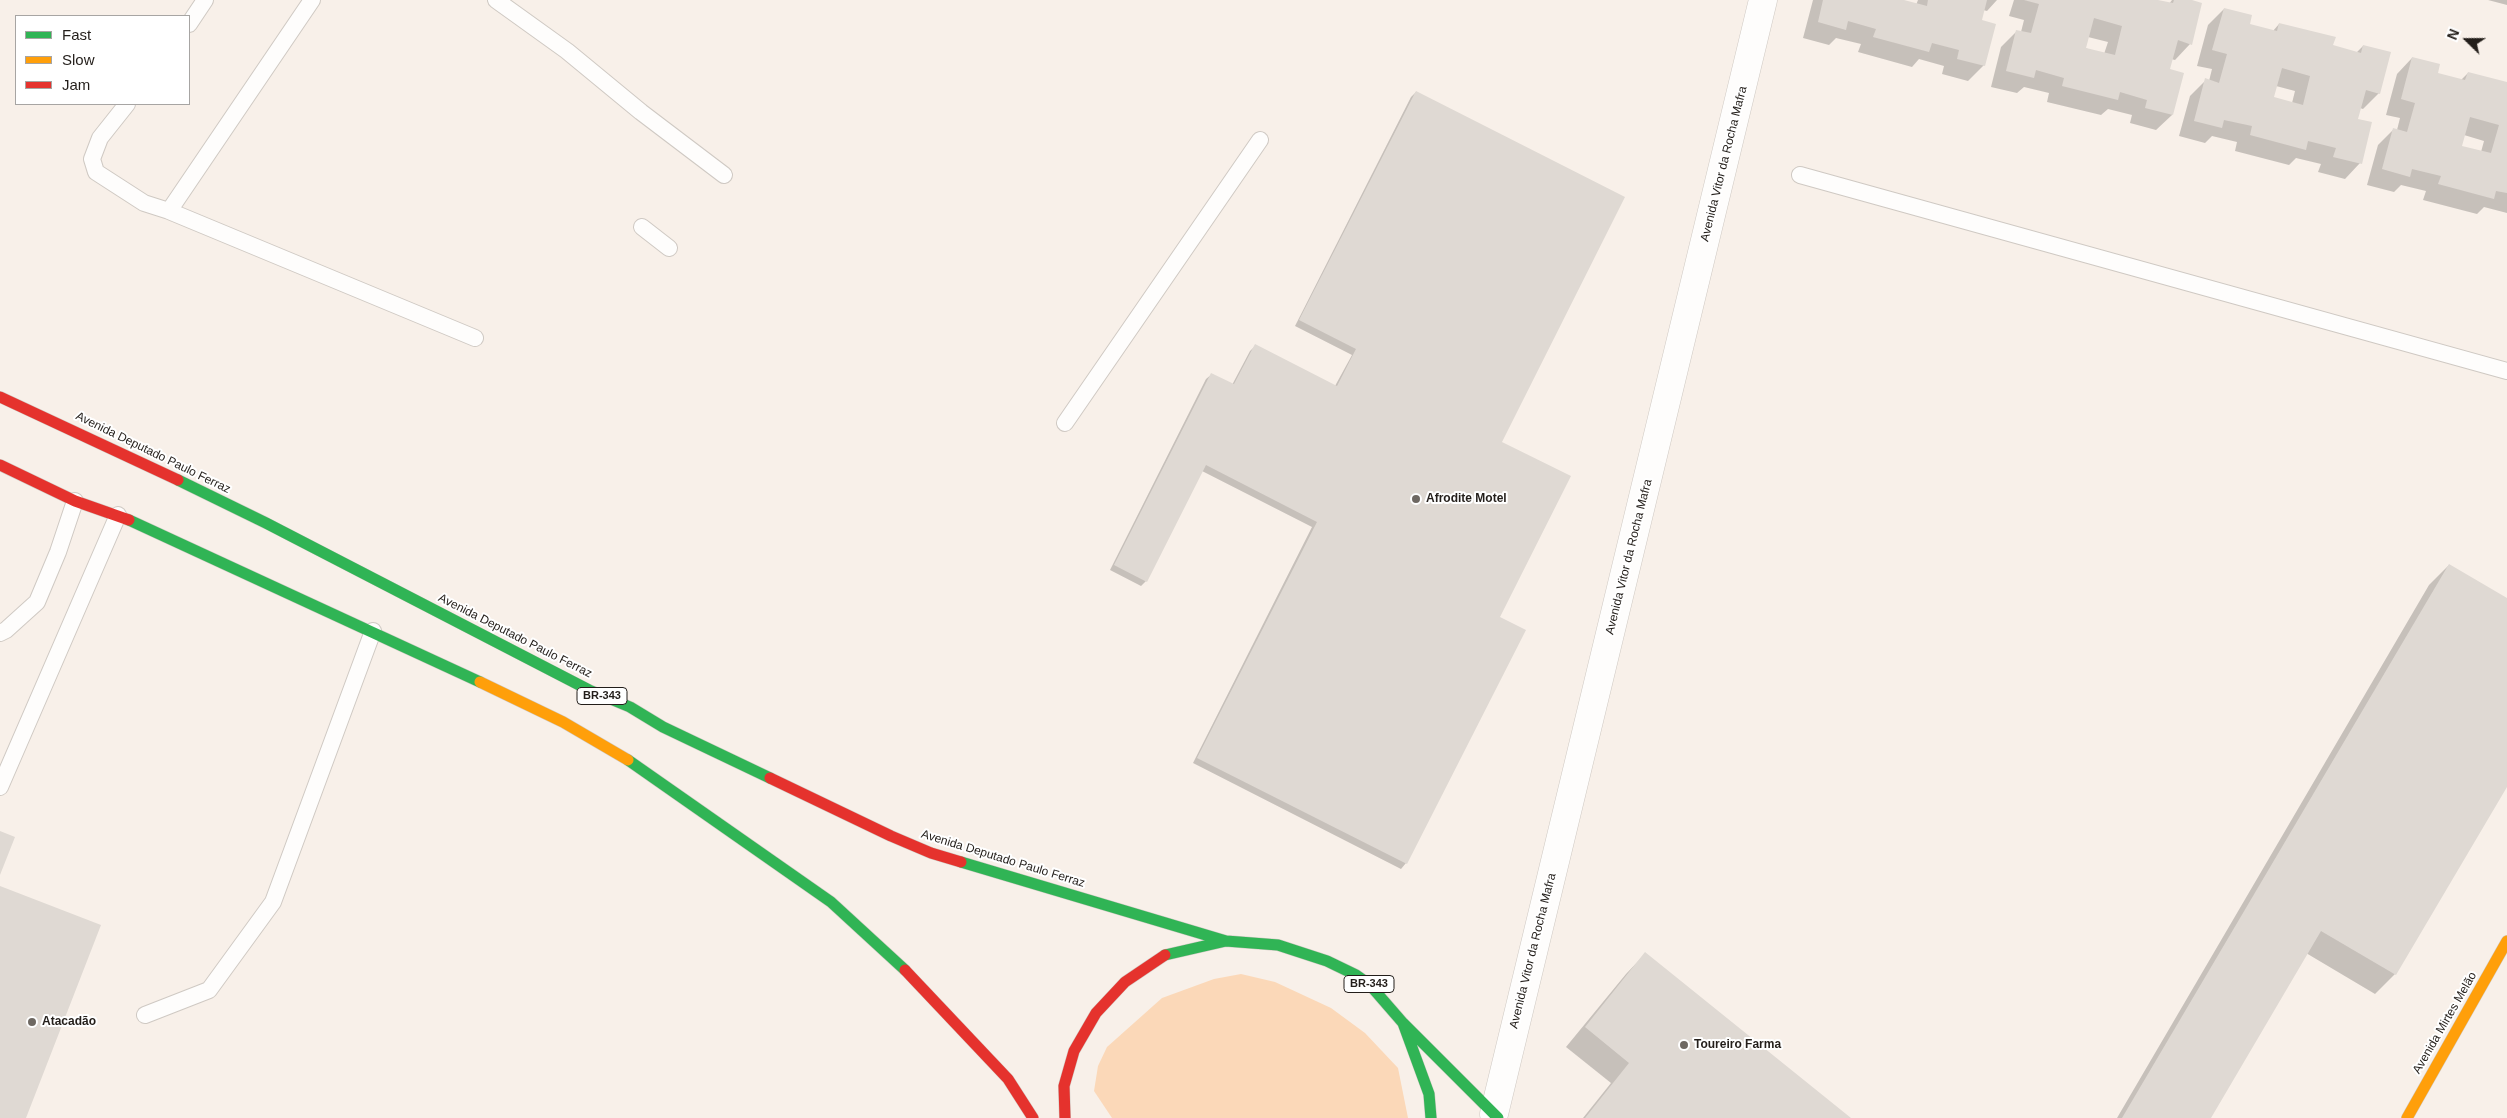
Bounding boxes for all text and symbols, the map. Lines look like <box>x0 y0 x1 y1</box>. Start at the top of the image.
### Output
legend <box>15 15 190 105</box>
north arrow <box>2442 15 2492 65</box>
text: Fast <box>62 26 91 43</box>
text: N <box>2444 27 2462 42</box>
text: Slow <box>62 51 95 68</box>
text: Jam <box>62 76 90 93</box>
street label: Avenida Vitor da Rocha Mafra <box>1698 85 1750 243</box>
street label: Avenida Deputado Paulo Ferraz <box>73 409 233 497</box>
street label: Avenida Vitor da Rocha Mafra <box>1603 478 1655 636</box>
place label: Afrodite Motel <box>1426 492 1507 506</box>
marker: Afrodite Motel <box>1410 493 1422 505</box>
street label: Avenida Deputado Paulo Ferraz <box>436 591 594 681</box>
road number: BR-343 <box>577 688 627 704</box>
street label: Avenida Deputado Paulo Ferraz <box>919 827 1087 891</box>
street label: Avenida Vitor da Rocha Mafra <box>1507 872 1559 1030</box>
street label: Avenida Mirtes Melão <box>2410 970 2480 1076</box>
road number: BR-343 <box>1344 976 1394 992</box>
place label: Atacadão <box>42 1015 96 1029</box>
marker: Atacadão <box>26 1016 38 1028</box>
place label: Toureiro Farma <box>1694 1038 1781 1052</box>
marker: Toureiro Farma <box>1678 1039 1690 1051</box>

